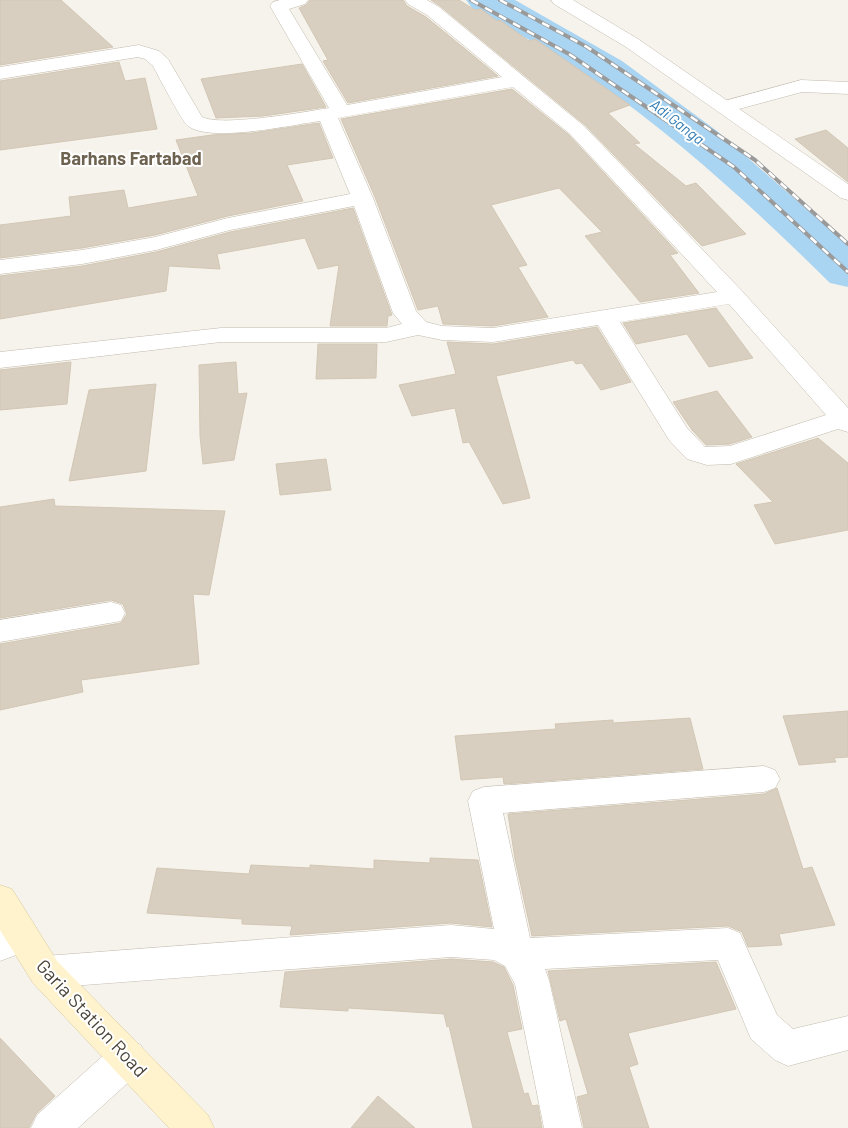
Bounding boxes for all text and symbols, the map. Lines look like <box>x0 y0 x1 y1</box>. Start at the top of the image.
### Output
water label: Adi Ganga <box>647 95 708 148</box>
district label: Barhans Fartabad <box>60 147 202 169</box>
street label: Garia Station Road <box>32 954 153 1081</box>

